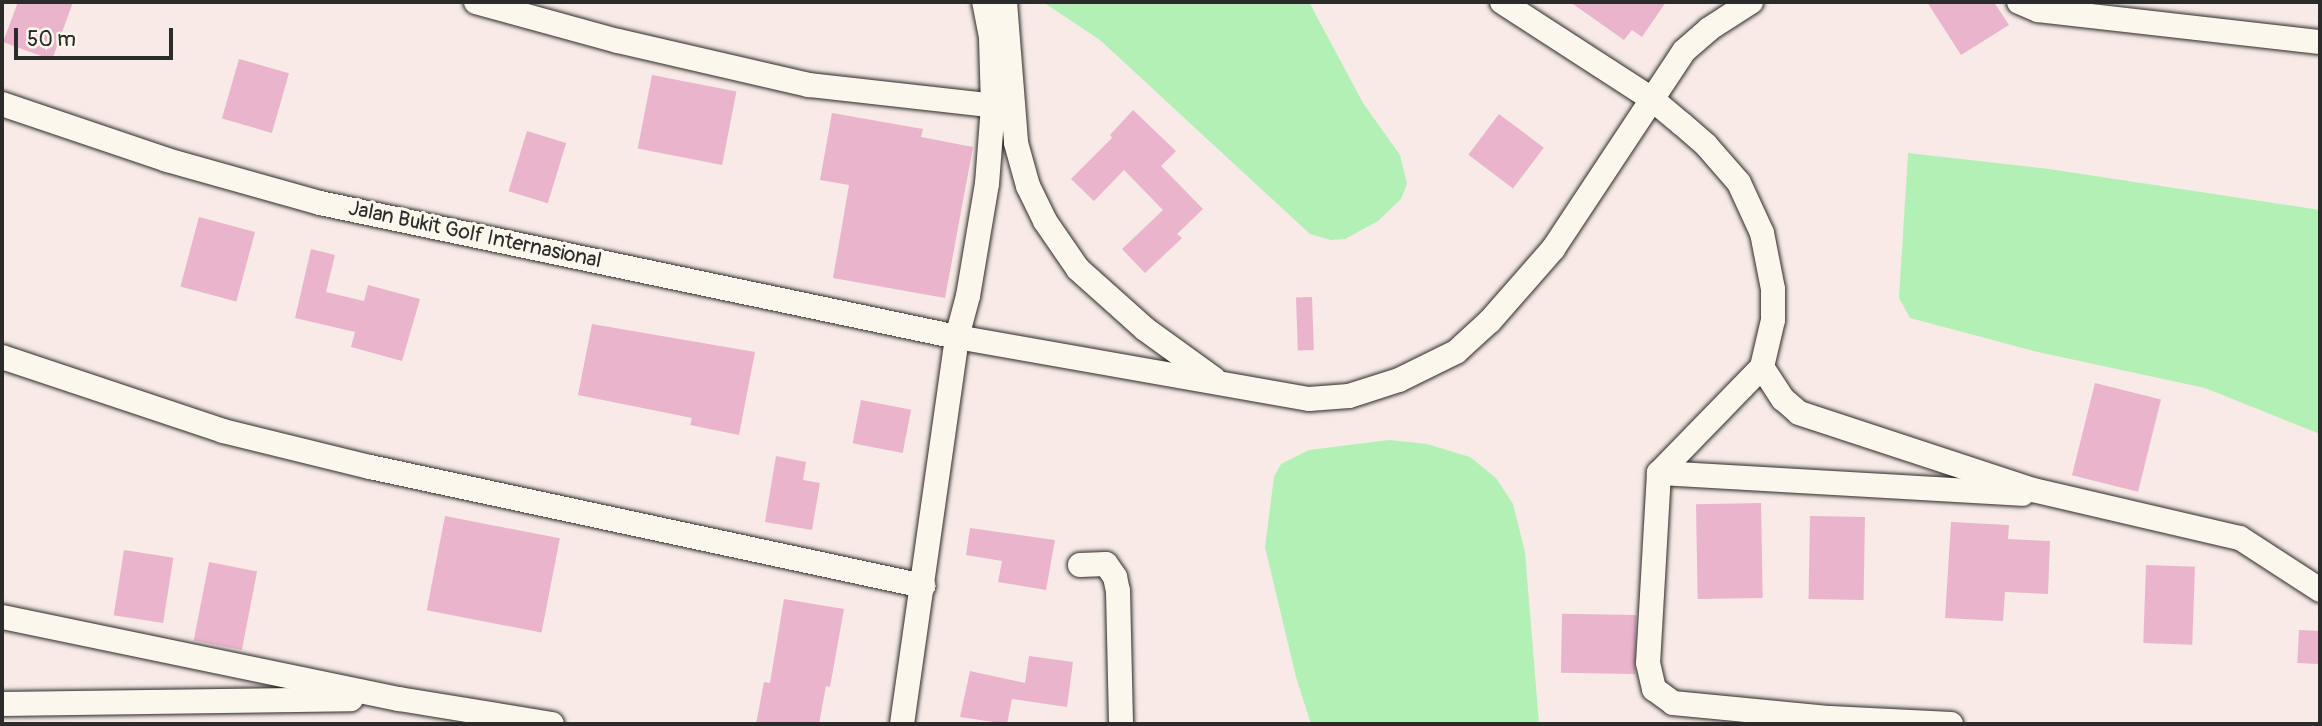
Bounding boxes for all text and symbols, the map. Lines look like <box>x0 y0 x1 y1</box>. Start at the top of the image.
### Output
scale bar <box>18 14 177 58</box>
text: 50 m <box>27 26 76 53</box>
street label: Jalan Bukit Golf Internasional <box>346 196 604 274</box>

